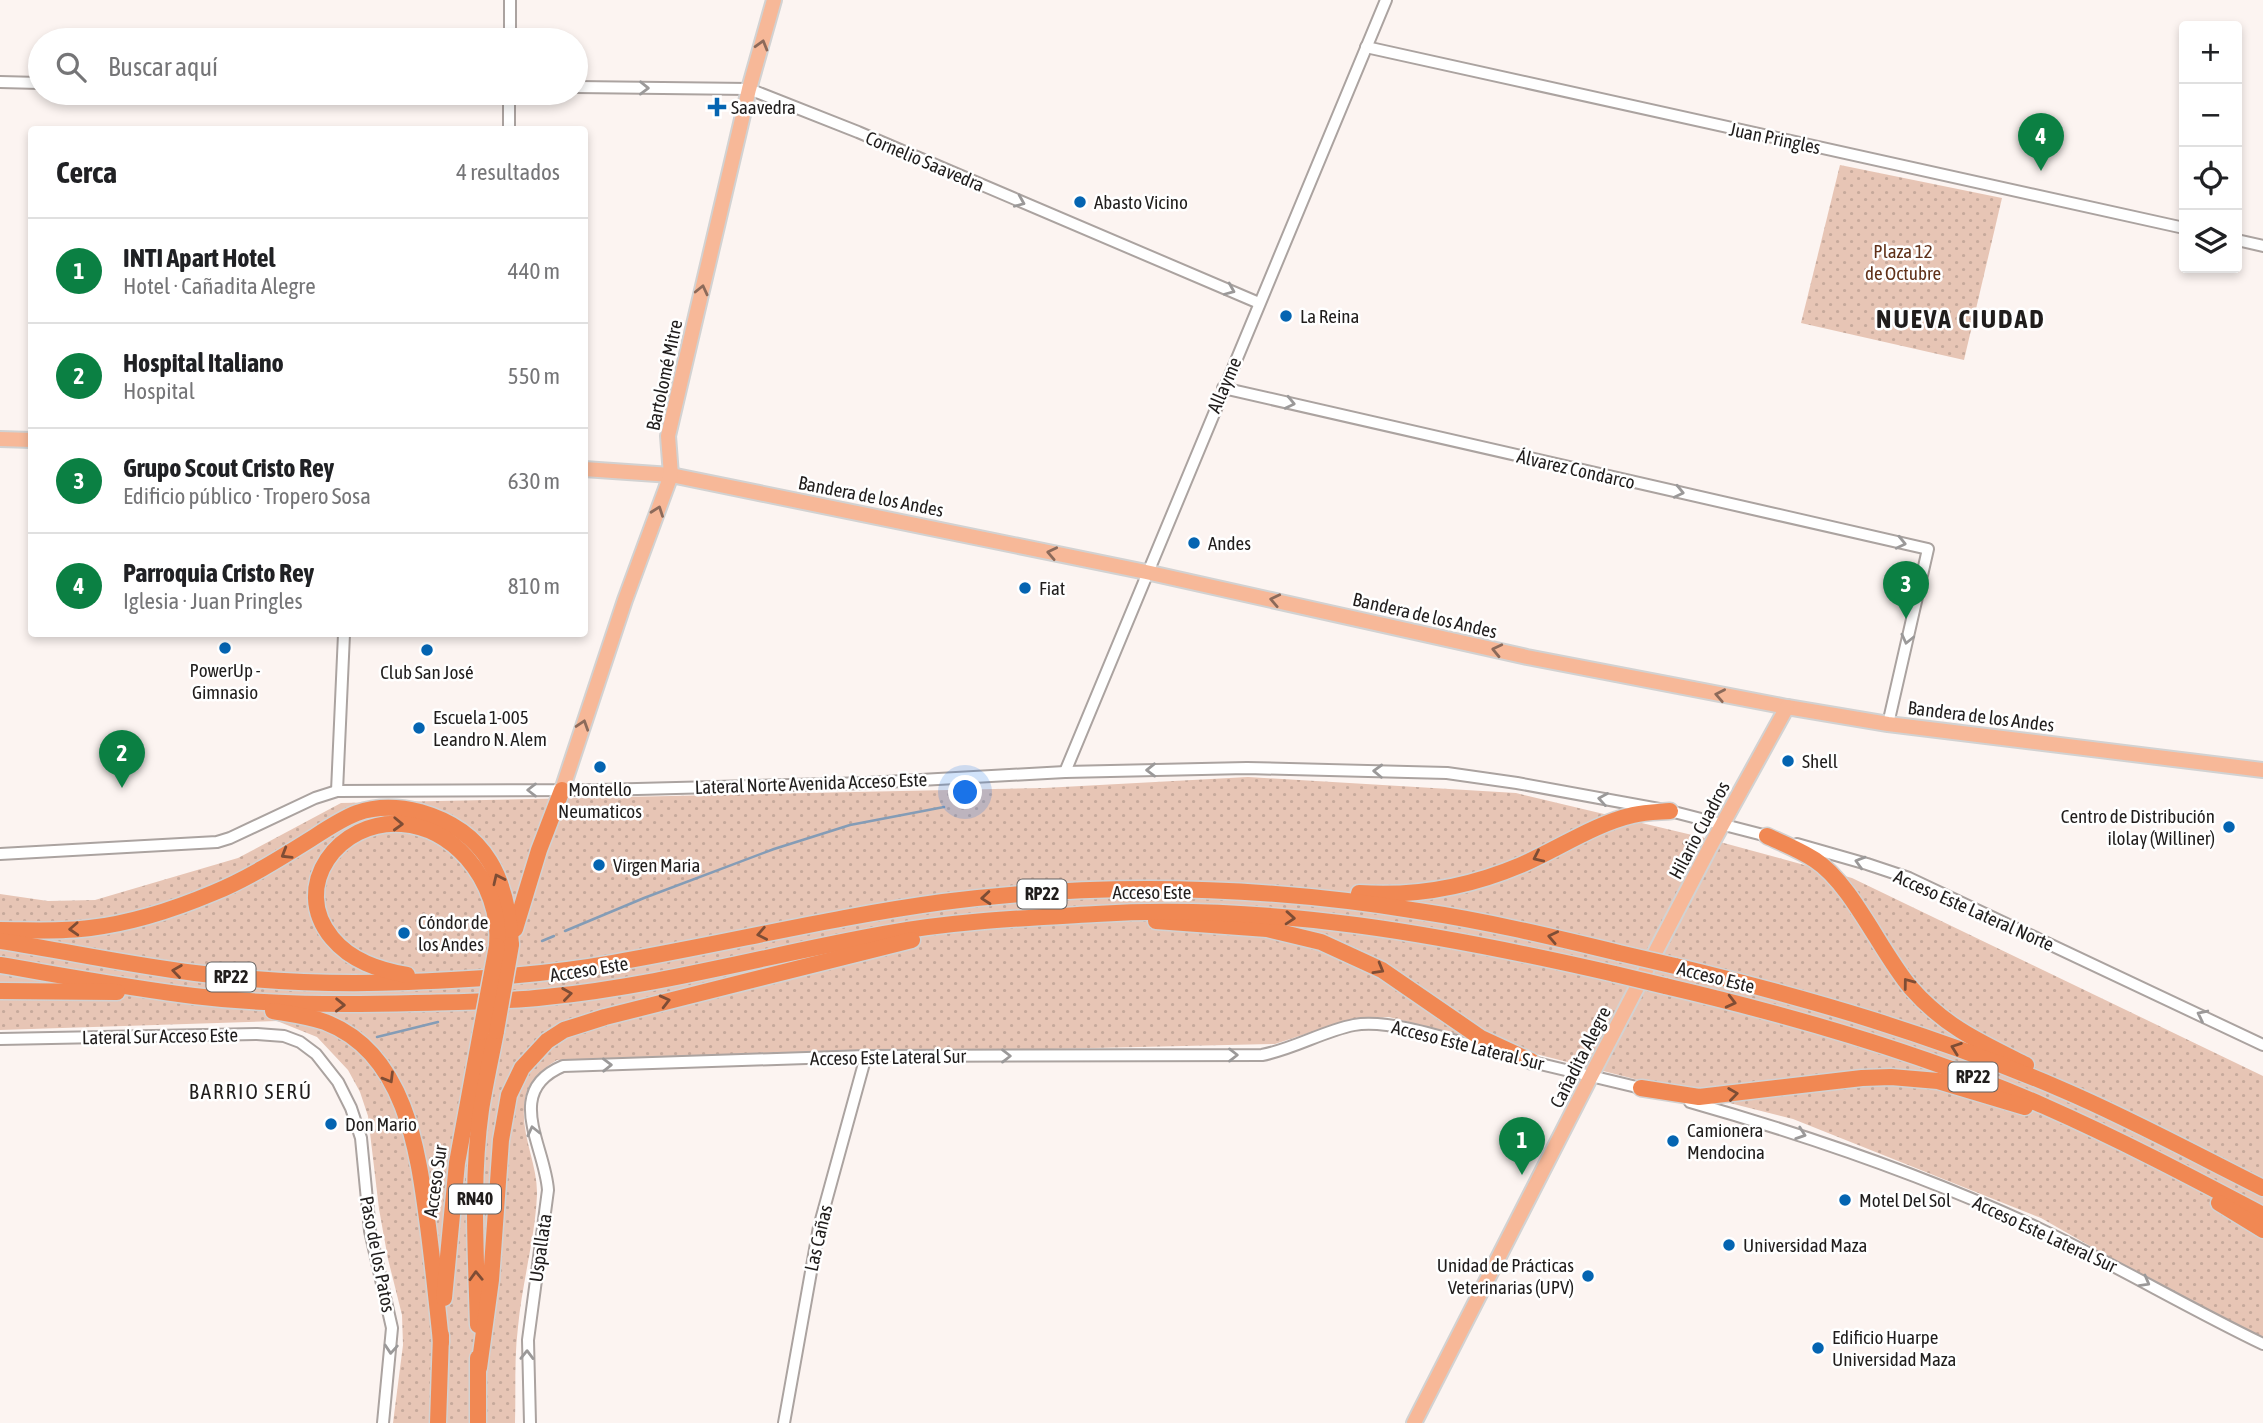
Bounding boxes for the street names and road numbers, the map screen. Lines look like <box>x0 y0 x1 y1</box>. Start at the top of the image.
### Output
street label: Juan Pringles <box>1727 118 1823 158</box>
street label: Cornelio Saavedra <box>862 126 988 196</box>
street label: Bartolomé Mitre <box>641 317 687 433</box>
street label: Allayme <box>1202 354 1246 416</box>
street label: Álvarez Condarco <box>1515 445 1637 493</box>
street label: Bandera de los Andes <box>796 471 946 521</box>
street label: Bandera de los Andes <box>1351 588 1500 642</box>
street label: Bandera de los Andes <box>1906 696 2056 736</box>
street label: Lateral Norte Avenida Acceso Este <box>694 768 928 798</box>
street label: Hilario Cuadros <box>1664 777 1734 883</box>
street label: Acceso Este Lateral Norte <box>1891 865 2057 955</box>
road number: RP22 <box>1018 880 1066 908</box>
street label: Acceso Este <box>1113 881 1191 903</box>
street label: Acceso Este <box>548 952 630 986</box>
street label: Acceso Este <box>1675 957 1757 997</box>
road number: RP22 <box>206 962 256 992</box>
street label: Cañadita Alegre <box>1545 1003 1615 1111</box>
street label: Acceso Este Lateral Sur <box>1390 1015 1547 1075</box>
street label: Lateral Sur Acceso Este <box>82 1024 238 1048</box>
street label: Acceso Este Lateral Sur <box>810 1045 967 1069</box>
road number: RP22 <box>1948 1062 1997 1092</box>
street label: Acceso Sur <box>419 1143 451 1219</box>
road number: RN40 <box>449 1184 501 1214</box>
street label: Acceso Este Lateral Sur <box>1970 1191 2121 1277</box>
street label: Paso de los Patos <box>356 1194 400 1314</box>
street label: Las Cañas <box>800 1202 836 1273</box>
street label: Uspallata <box>524 1212 556 1284</box>

